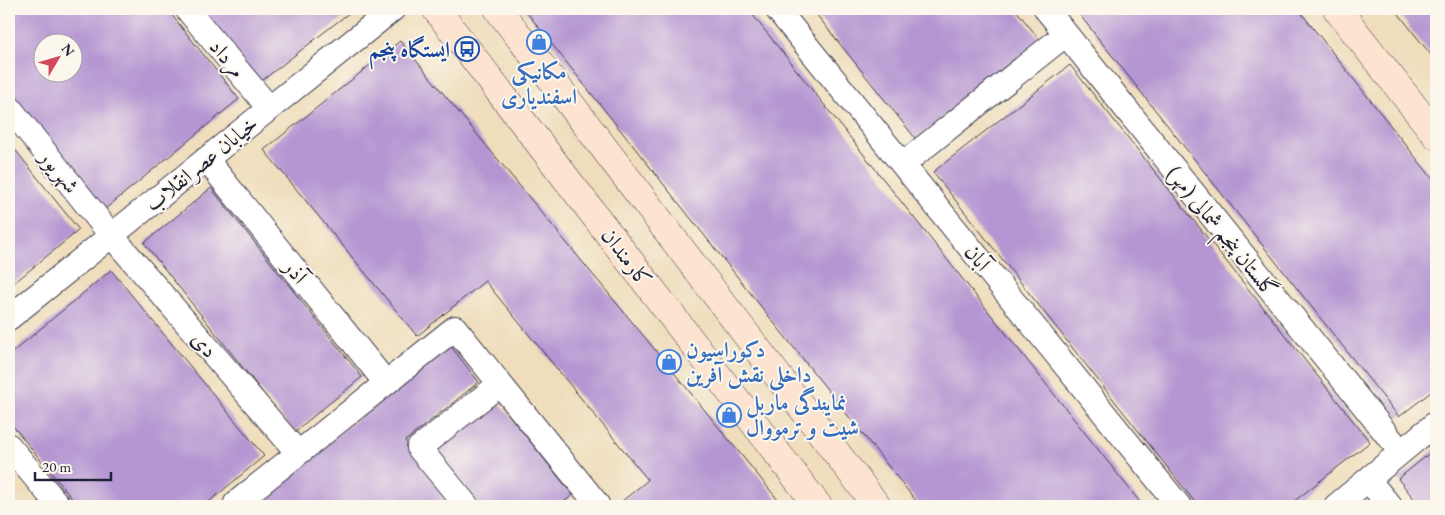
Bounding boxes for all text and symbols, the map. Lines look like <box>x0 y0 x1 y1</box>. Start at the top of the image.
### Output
shop icon: مکانیکی اسفندیاری <box>526 29 552 55</box>
north arrow <box>32 32 82 82</box>
street label: مرداد <box>202 33 252 85</box>
place label: ایستگاه پنجم <box>369 35 450 70</box>
bus stop icon: ایستگاه پنجم <box>454 36 480 62</box>
text: N <box>58 40 79 61</box>
place label: مکانیکی اسفندیاری <box>501 57 577 111</box>
street label: خیابان عصرانقلاب <box>139 109 264 218</box>
street label: شهریور <box>32 142 86 199</box>
street label: گلستان پنجم شمالی (مهر) <box>1156 159 1285 307</box>
street label: کارمندان <box>595 222 658 293</box>
street label: آبان <box>958 238 999 278</box>
street label: آذر <box>276 252 316 291</box>
street label: دی <box>185 325 224 364</box>
place label: دکوراسیون داخلی نقش آفرین <box>686 335 812 392</box>
shop icon: دکوراسیون داخلی نقش آفرین <box>656 349 682 375</box>
place label: نمایندگی ماربل شیت و ترمووال <box>746 386 859 442</box>
shop icon: نمایندگی ماربل شیت و ترمووال <box>716 402 742 428</box>
scale bar <box>35 450 111 482</box>
text: 20 m <box>42 457 71 476</box>

